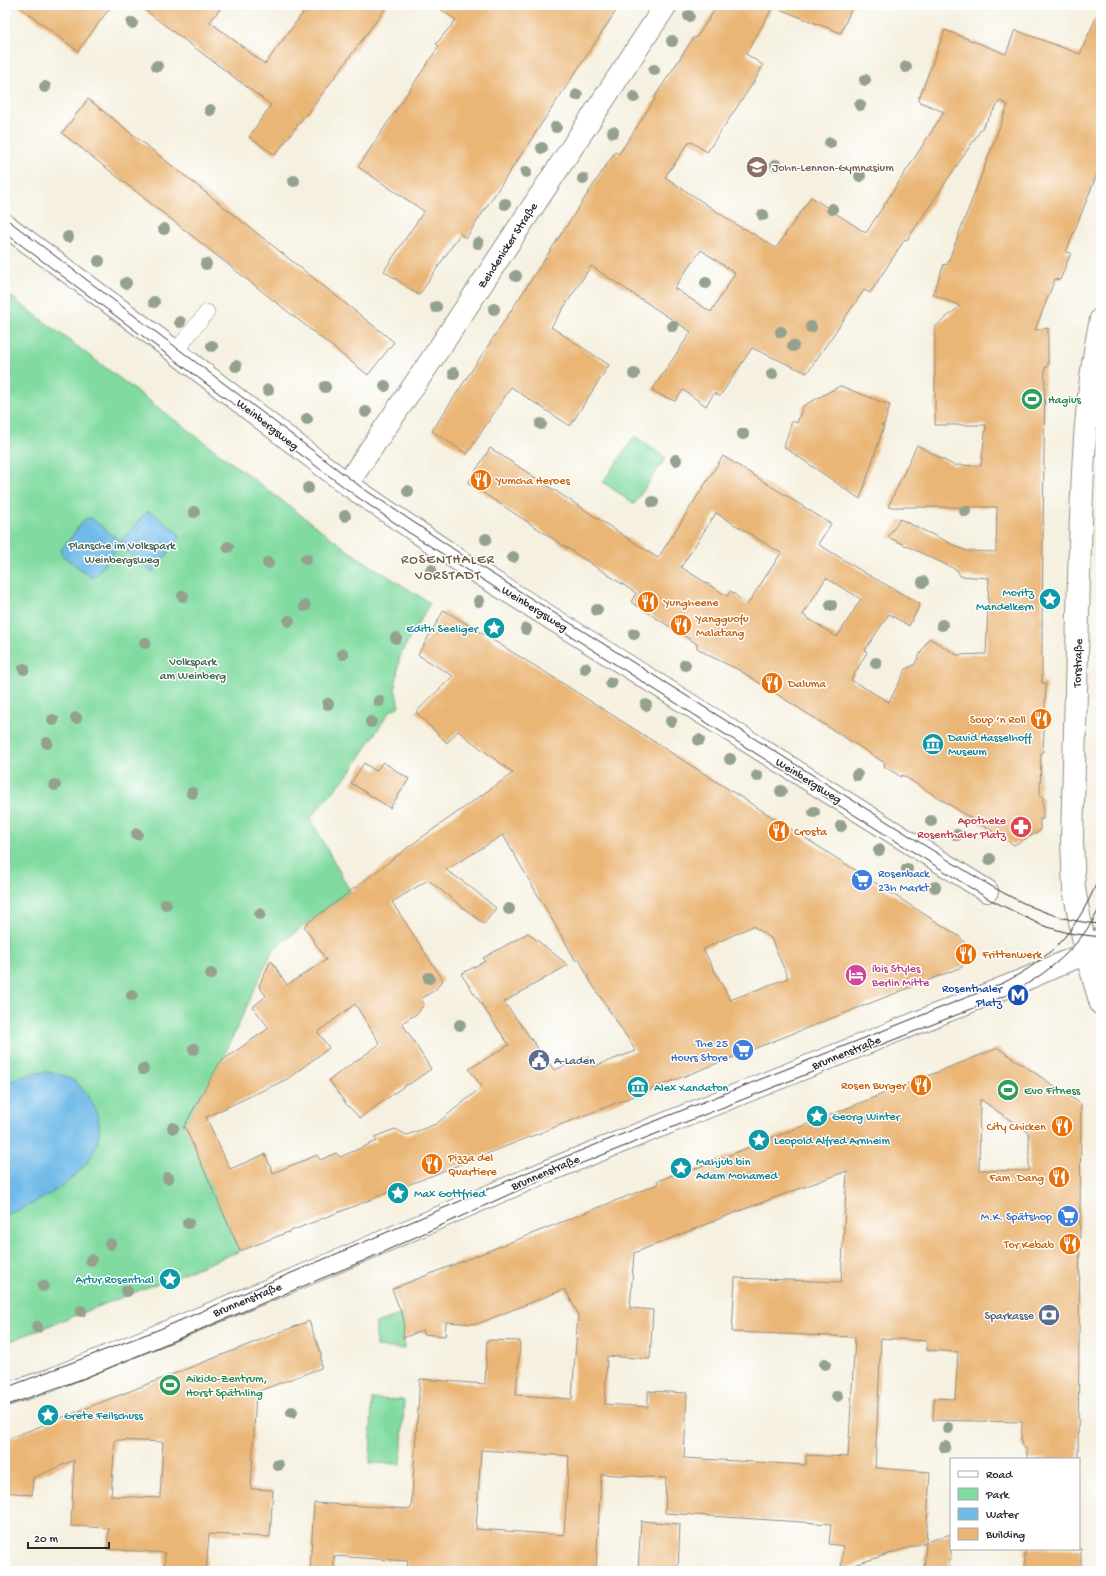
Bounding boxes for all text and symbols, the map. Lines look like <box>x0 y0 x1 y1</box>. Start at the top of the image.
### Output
school or university icon: John-Lennon-Gymnasium <box>744 154 770 180</box>
place label: John-Lennon-Gymnasium <box>772 162 894 176</box>
street label: Zehdenicker Straße <box>476 200 542 292</box>
sports icon: Hagius <box>1019 386 1045 412</box>
place label: Hagius <box>1048 394 1082 408</box>
street label: Weinbergsweg <box>233 397 301 454</box>
restaurant icon: Yumcha Heroes <box>468 467 494 493</box>
place label: Yumcha Heroes <box>495 475 570 489</box>
park label: Plansche im Volkspark Weinbergsweg <box>67 540 177 568</box>
district label: ROSENTHALER VORSTADT <box>401 552 495 585</box>
street label: Weinbergsweg <box>498 584 570 636</box>
place icon: Moritz Mandelkern <box>1037 586 1063 612</box>
place label: Moritz Mandelkern <box>976 587 1035 615</box>
restaurant icon: Yungheene <box>635 589 661 615</box>
place label: Yungheene <box>663 597 719 611</box>
restaurant icon: Yangguofu Malatang <box>668 612 694 638</box>
place label: Yangguofu Malatang <box>695 613 749 641</box>
place icon: Edith Seeliger <box>481 615 507 641</box>
place label: Edith Seeliger <box>406 623 480 637</box>
street label: Torstraße <box>1071 638 1087 689</box>
park label: Volkspark am Weinberg <box>160 656 226 684</box>
restaurant icon: Daluma <box>759 670 785 696</box>
place label: Daluma <box>787 678 826 692</box>
restaurant icon: Soup ’n Roll <box>1028 706 1054 732</box>
place label: Soup ’n Roll <box>970 714 1026 728</box>
museum icon: David Hasselhoff Museum <box>920 731 946 757</box>
place label: David Hasselhoff Museum <box>947 732 1033 760</box>
street label: Weinbergsweg <box>772 756 844 808</box>
pharmacy icon: Apotheke Rosenthaler Platz <box>1008 814 1034 840</box>
place label: Apotheke Rosenthaler Platz <box>917 815 1007 843</box>
restaurant icon: Crosta <box>766 818 792 844</box>
place label: Crosta <box>794 826 827 840</box>
supermarket icon: Rosenback 23h Markt <box>849 867 875 893</box>
place label: Rosenback 23h Markt <box>878 868 931 896</box>
restaurant icon: Frittenwerk <box>953 941 979 967</box>
place label: Frittenwerk <box>981 949 1043 963</box>
hotel icon: ibis Styles Berlin Mitte <box>843 962 869 988</box>
place label: ibis Styles Berlin Mitte <box>871 963 930 991</box>
metro station icon: Rosenthaler Platz <box>1005 982 1031 1008</box>
place label: Rosenthaler Platz <box>942 983 1004 1011</box>
street label: Brunnenstraße <box>809 1033 884 1074</box>
supermarket icon: The 25 Hours Store <box>730 1037 756 1063</box>
place label: The 25 Hours Store <box>671 1038 729 1066</box>
public building icon: A-Laden <box>526 1047 552 1073</box>
place label: A-Laden <box>554 1055 595 1069</box>
restaurant icon: Rosen Burger <box>908 1072 934 1098</box>
museum icon: Alex Xandaton <box>625 1074 651 1100</box>
sports icon: Evo Fitness <box>995 1077 1021 1103</box>
place label: Rosen Burger <box>841 1080 908 1094</box>
place label: Alex Xandaton <box>654 1082 729 1096</box>
place label: Evo Fitness <box>1024 1085 1081 1099</box>
place icon: Georg Winter <box>804 1103 830 1129</box>
place label: Georg Winter <box>832 1111 902 1125</box>
restaurant icon: City Chicken <box>1049 1113 1075 1139</box>
place label: City Chicken <box>986 1121 1046 1135</box>
place icon: Leopold Alfred Arnheim <box>746 1127 772 1153</box>
place label: Leopold Alfred Arnheim <box>774 1135 890 1149</box>
restaurant icon: Pizza del Quartiere <box>419 1151 445 1177</box>
place label: Pizza del Quartiere <box>447 1152 498 1180</box>
street label: Brunnenstraße <box>509 1153 583 1195</box>
place icon: Mahjub bin Adam Mohamed <box>668 1155 694 1181</box>
place label: Mahjub bin Adam Mohamed <box>696 1156 779 1184</box>
restaurant icon: Fam. Dang <box>1046 1164 1072 1190</box>
place label: Fam. Dang <box>988 1172 1044 1186</box>
place icon: Max Gottfried <box>385 1180 411 1206</box>
place label: Max Gottfried <box>414 1188 486 1202</box>
supermarket icon: M.K. Spätshop <box>1055 1203 1081 1229</box>
place label: M.K. Spätshop <box>981 1211 1052 1225</box>
restaurant icon: Tor Kebab <box>1057 1231 1083 1257</box>
place label: Tor Kebab <box>1003 1239 1055 1253</box>
place icon: Artur Rosenthal <box>157 1266 183 1292</box>
place label: Artur Rosenthal <box>76 1274 154 1288</box>
street label: Brunnenstraße <box>210 1280 285 1321</box>
bank icon: Sparkasse <box>1036 1302 1062 1328</box>
place label: Sparkasse <box>985 1310 1035 1324</box>
sports icon: Aikido-Zentrum, Horst Späthling <box>157 1372 183 1398</box>
place label: Aikido-Zentrum, Horst Späthling <box>186 1373 267 1401</box>
place icon: Grete Feilschuss <box>35 1402 61 1428</box>
place label: Grete Feilschuss <box>64 1410 144 1424</box>
legend <box>950 1458 1080 1550</box>
text: Road <box>986 1469 1013 1483</box>
text: Park <box>985 1489 1011 1503</box>
text: Water <box>986 1509 1020 1523</box>
scale bar <box>28 1524 109 1550</box>
text: Building <box>985 1529 1025 1543</box>
text: 20 m <box>34 1533 59 1547</box>

